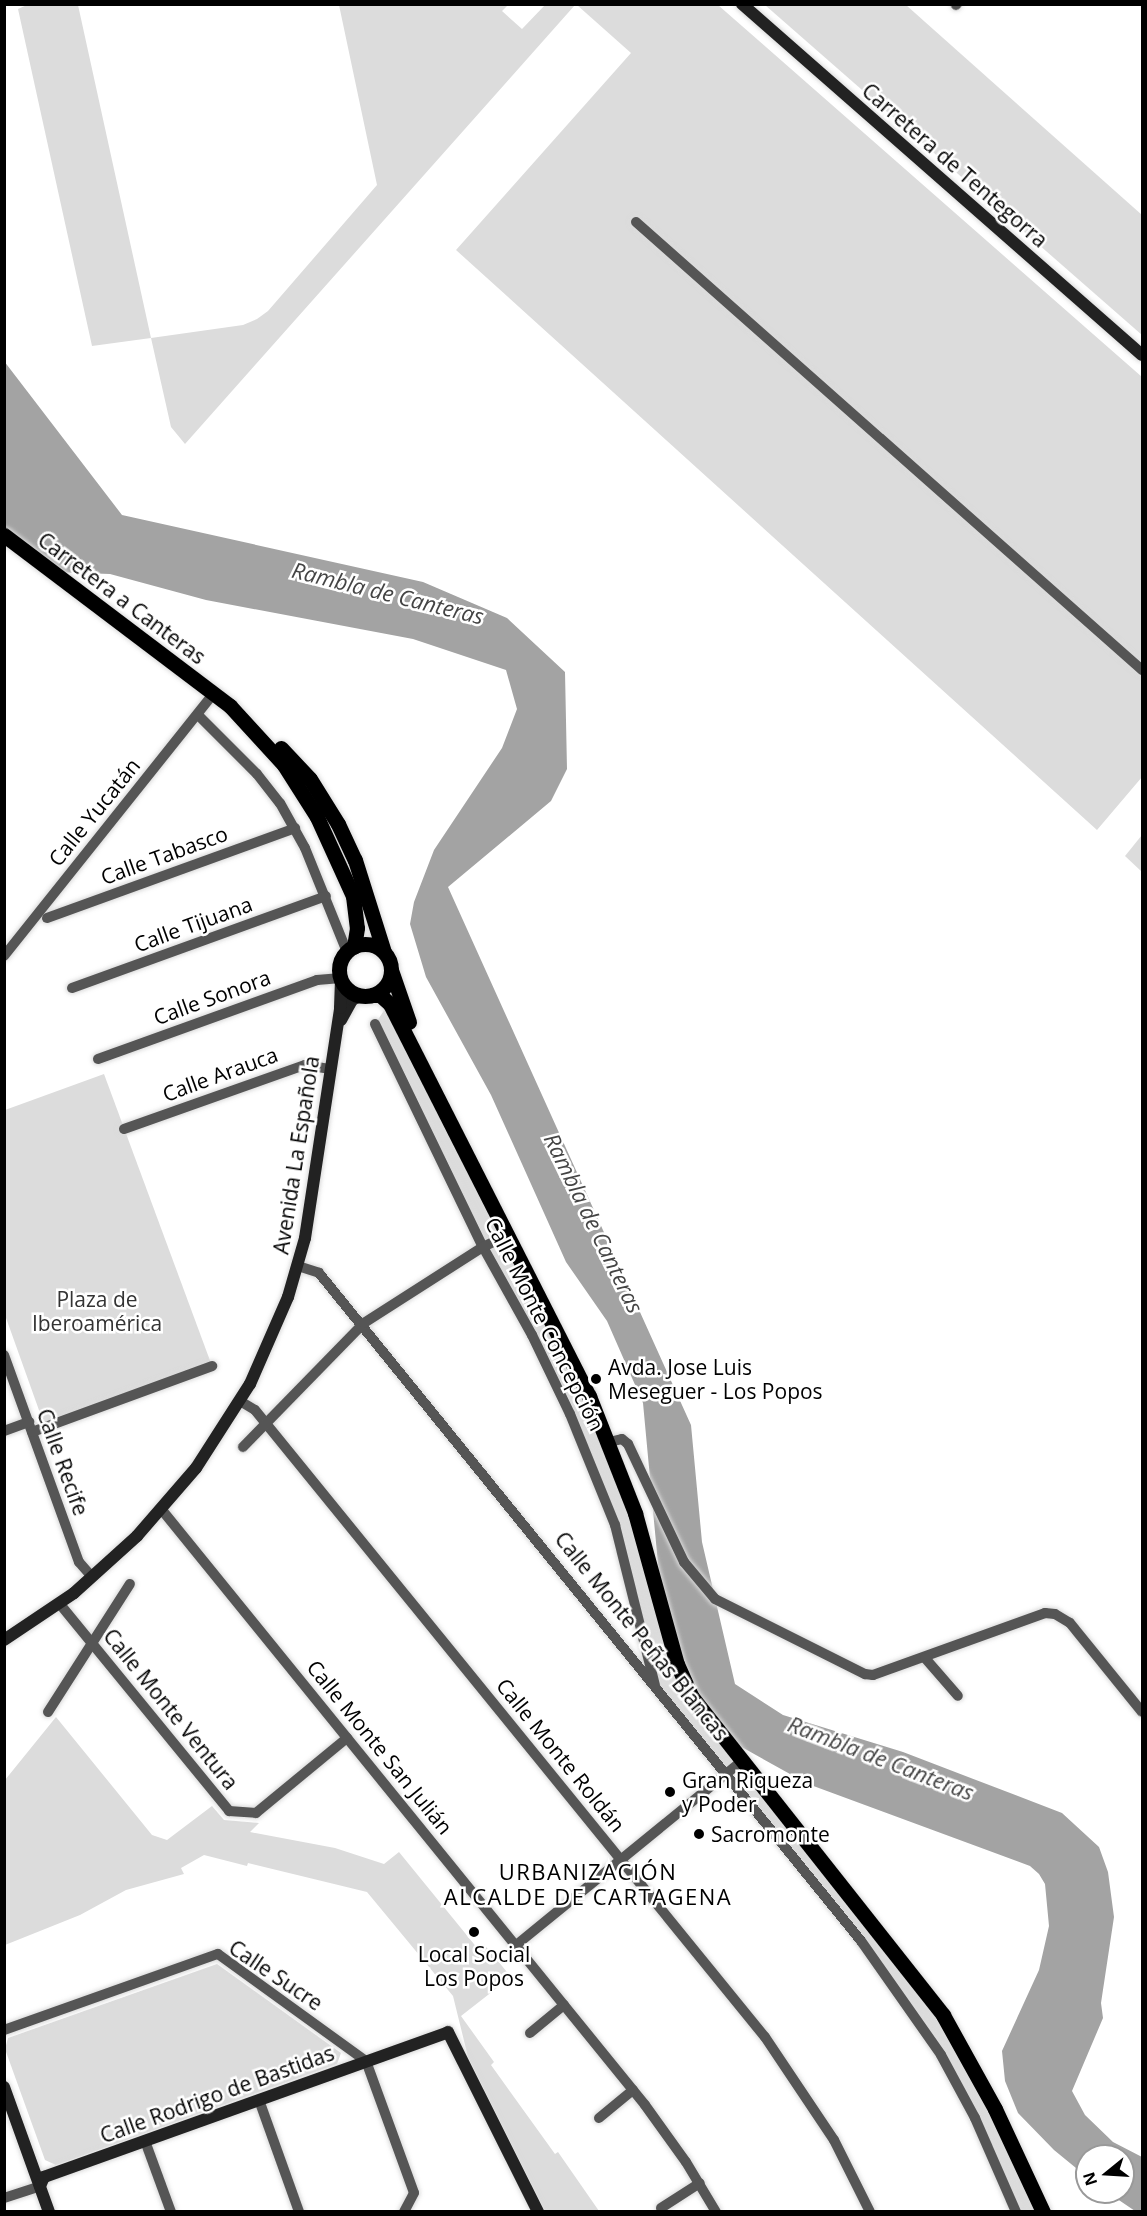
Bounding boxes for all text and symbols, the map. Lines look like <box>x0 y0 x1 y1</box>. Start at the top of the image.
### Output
street label: Carretera de Tentegorra <box>857 78 1053 252</box>
street label: Carretera a Canteras <box>33 527 211 669</box>
water label: Rambla de Canteras <box>289 556 487 630</box>
street label: Calle Yucatán <box>43 753 145 871</box>
street label: Calle Tabasco <box>97 820 231 890</box>
street label: Calle Tijuana <box>130 891 256 957</box>
street label: Calle Sonora <box>150 964 274 1030</box>
street label: Calle Arauca <box>159 1041 281 1107</box>
street label: Avenida La Española <box>268 1054 324 1256</box>
water label: Rambla de Canteras <box>539 1129 649 1317</box>
street label: Calle Monte Concepción <box>480 1213 610 1435</box>
park label: Plaza de Iberoamérica <box>32 1286 162 1336</box>
place label: Avda. Jose Luis Meseguer - Los Popos <box>608 1354 823 1404</box>
marker: Avda. Jose Luis Meseguer - Los Popos <box>589 1372 603 1386</box>
street label: Calle Recife <box>32 1405 94 1519</box>
street label: Calle Monte Peñas Blancas <box>550 1526 734 1746</box>
street label: Calle Monte Ventura <box>98 1623 244 1795</box>
street label: Calle Monte San Julián <box>302 1655 458 1839</box>
street label: Calle Monte Roldán <box>491 1673 631 1837</box>
water label: Rambla de Canteras <box>784 1710 978 1806</box>
place label: Gran Riqueza y Poder <box>682 1767 813 1817</box>
marker: Gran Riqueza y Poder <box>663 1785 677 1799</box>
place label: Sacromonte <box>711 1821 830 1847</box>
marker: Sacromonte <box>692 1827 706 1841</box>
district label: URBANIZACIÓN ALCALDE DE CARTAGENA <box>444 1858 732 1910</box>
marker: Local Social Los Popos <box>467 1925 481 1939</box>
street label: Calle Sucre <box>224 1934 328 2016</box>
place label: Local Social Los Popos <box>418 1941 530 1991</box>
street label: Calle Rodrigo de Bastidas <box>97 2040 337 2148</box>
north arrow <box>1075 2144 1135 2204</box>
text: N <box>1077 2169 1102 2189</box>

